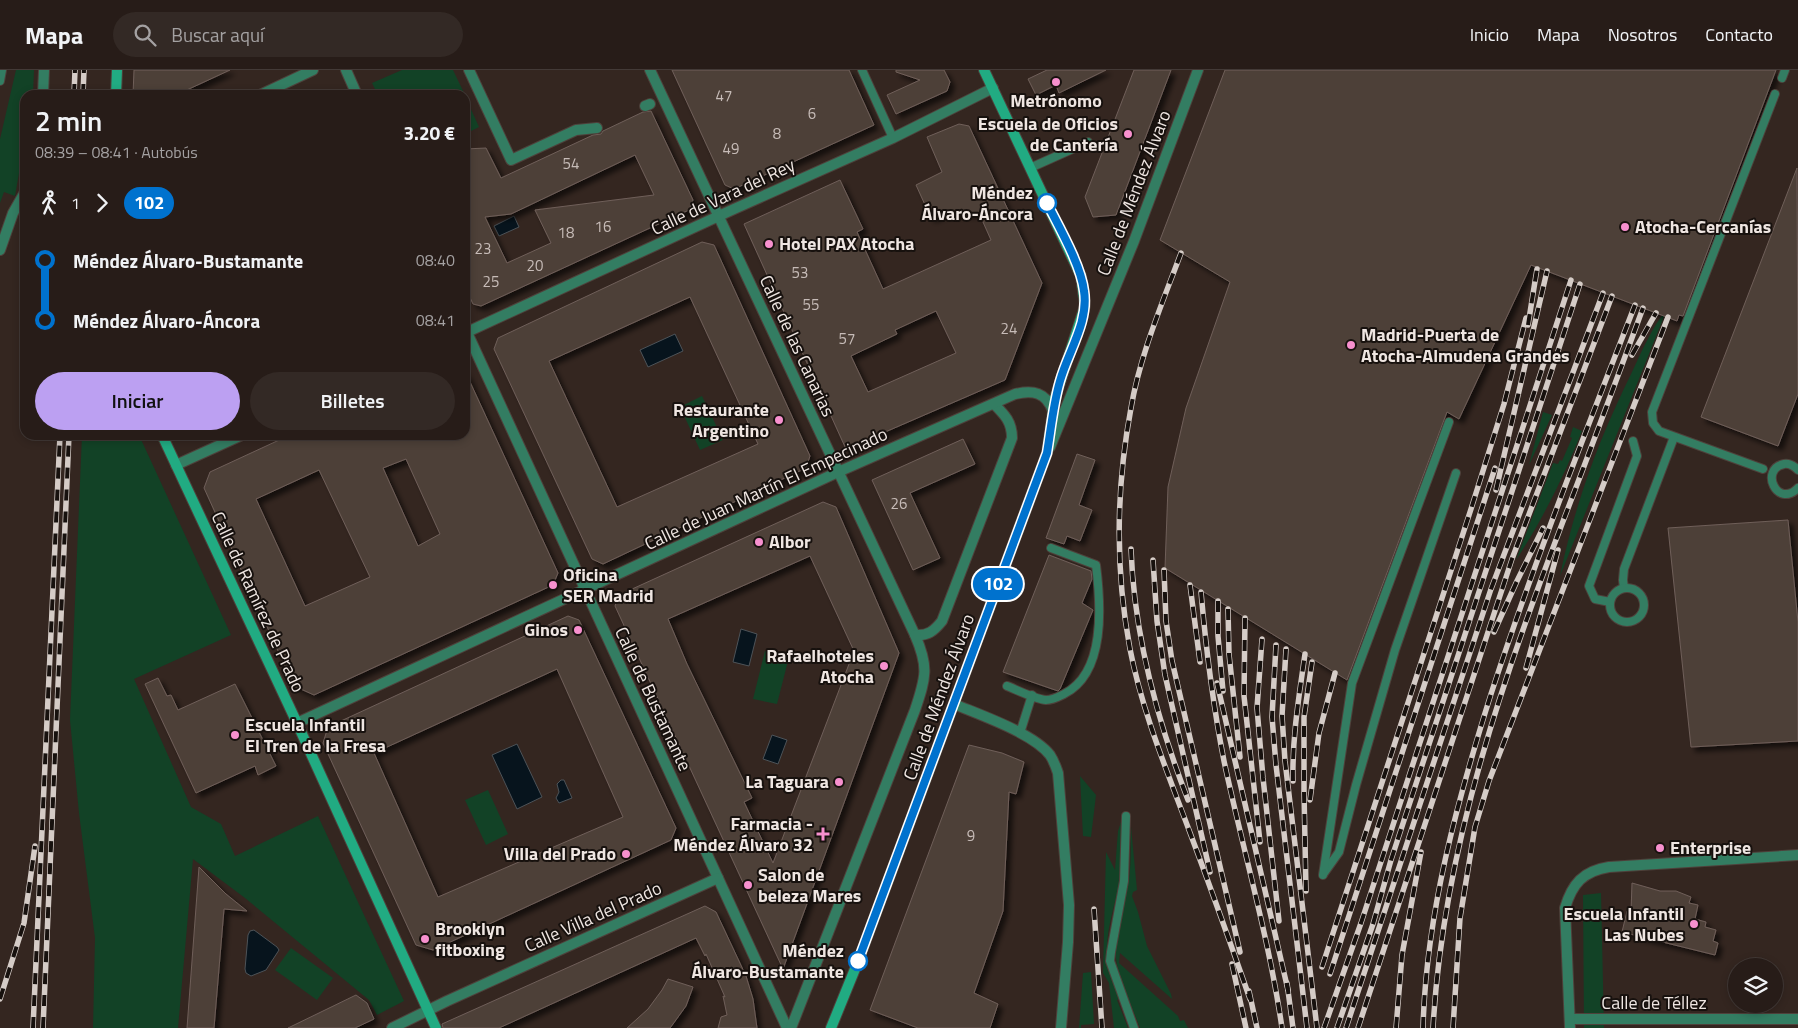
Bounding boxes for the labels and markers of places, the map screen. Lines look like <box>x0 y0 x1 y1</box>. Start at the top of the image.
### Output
marker: Metrónomo <box>1050 76 1062 88</box>
place label: Metrónomo <box>1010 87 1102 114</box>
place label: Escuela de Oficios de Cantería <box>978 110 1118 158</box>
marker: Escuela de Oficios de Cantería <box>1122 128 1134 140</box>
place label: Méndez Álvaro-Áncora <box>921 179 1033 227</box>
marker: Méndez Álvaro-Áncora <box>1037 193 1057 213</box>
place label: Atocha-Cercanías <box>1635 213 1771 240</box>
marker: Atocha-Cercanías <box>1619 221 1631 233</box>
place label: Hotel PAX Atocha <box>779 230 914 257</box>
marker: Hotel PAX Atocha <box>763 238 775 250</box>
place label: Madrid-Puerta de Atocha-Almudena Grandes <box>1361 321 1570 369</box>
marker: Madrid-Puerta de Atocha-Almudena Grandes <box>1345 339 1357 351</box>
place label: Restaurante Argentino <box>673 396 769 444</box>
marker: Restaurante Argentino <box>773 414 785 426</box>
place label: Albor <box>769 528 811 555</box>
marker: Albor <box>753 536 765 548</box>
place label: Oficina SER Madrid <box>563 561 654 609</box>
marker: Oficina SER Madrid <box>547 579 559 591</box>
place label: Ginos <box>524 616 568 643</box>
marker: Ginos <box>572 624 584 636</box>
place label: Rafaelhoteles Atocha <box>766 642 874 690</box>
marker: Rafaelhoteles Atocha <box>878 660 890 672</box>
place label: Escuela Infantil El Tren de la Fresa <box>245 711 386 759</box>
marker: Escuela Infantil El Tren de la Fresa <box>229 729 241 741</box>
place label: La Taguara <box>745 768 829 795</box>
marker: La Taguara <box>833 776 845 788</box>
place label: Farmacia - Méndez Álvaro 32 <box>673 810 813 858</box>
marker: Farmacia - Méndez Álvaro 32 <box>817 828 829 840</box>
place label: Enterprise <box>1670 834 1751 861</box>
place label: Villa del Prado <box>504 840 616 867</box>
marker: Enterprise <box>1654 842 1666 854</box>
marker: Villa del Prado <box>620 848 632 860</box>
place label: Salon de beleza Mares <box>758 861 861 909</box>
marker: Salon de beleza Mares <box>742 879 754 891</box>
place label: Escuela Infantil Las Nubes <box>1564 900 1684 948</box>
place label: Brooklyn fitboxing <box>435 915 505 963</box>
marker: Escuela Infantil Las Nubes <box>1688 918 1700 930</box>
marker: Brooklyn fitboxing <box>419 933 431 945</box>
place label: Méndez Álvaro-Bustamante <box>691 937 844 985</box>
marker: Méndez Álvaro-Bustamante <box>848 951 868 971</box>

